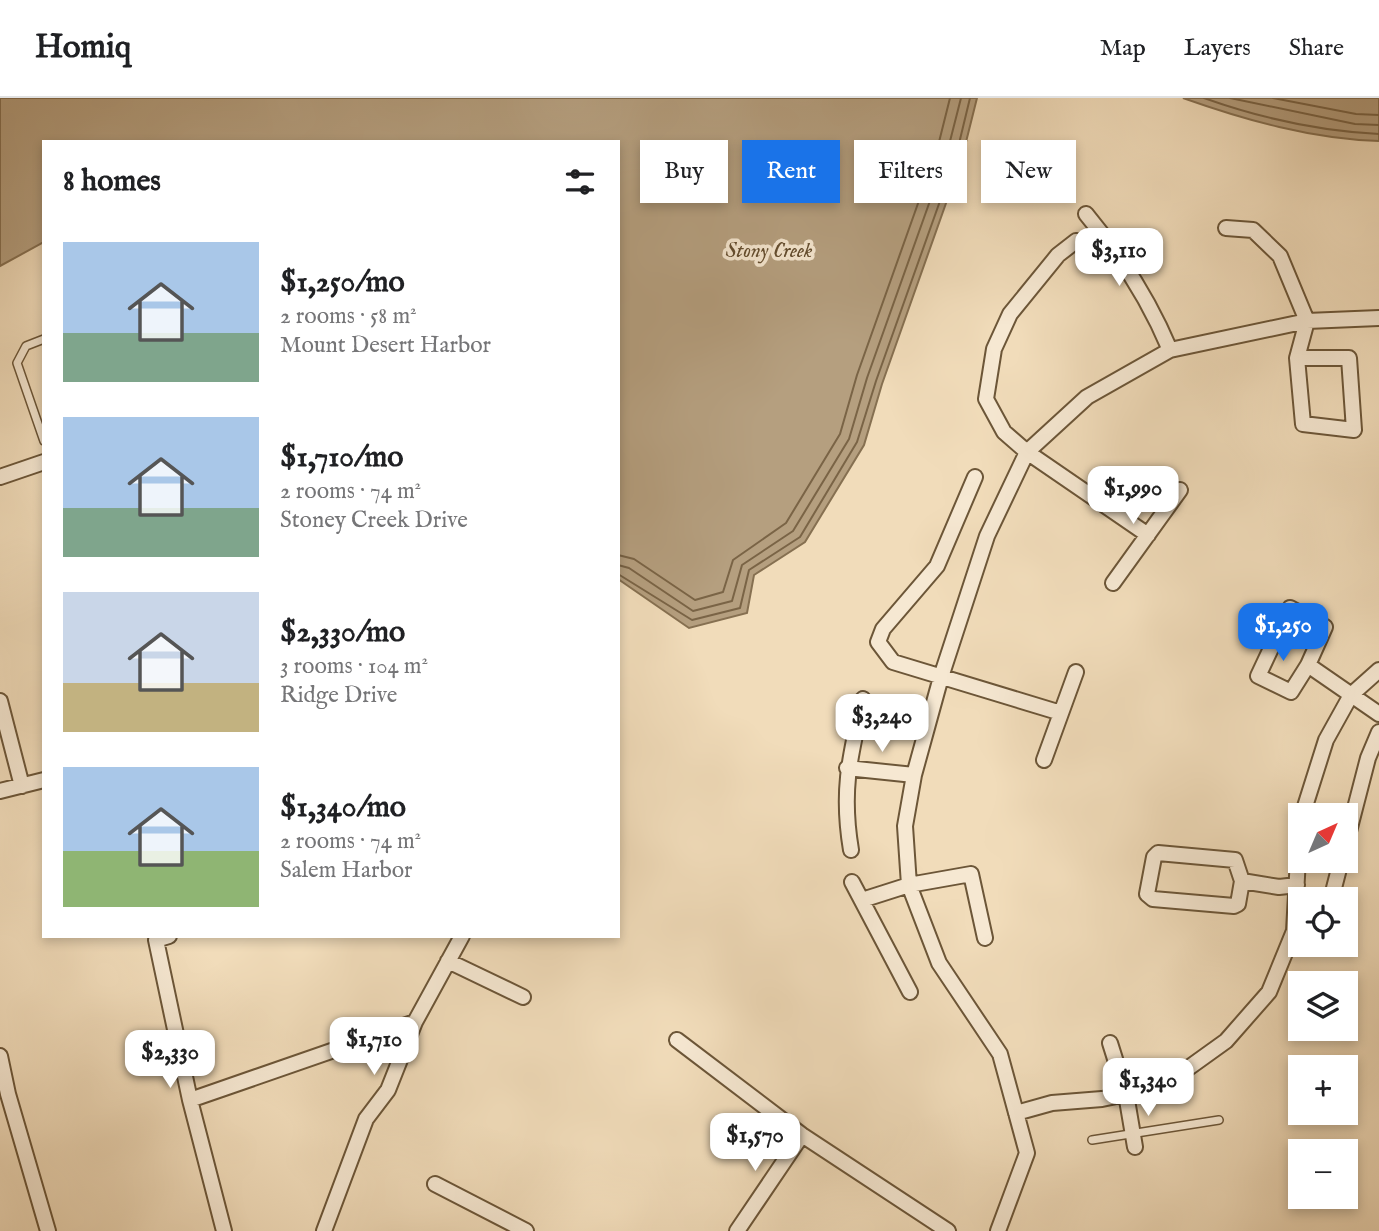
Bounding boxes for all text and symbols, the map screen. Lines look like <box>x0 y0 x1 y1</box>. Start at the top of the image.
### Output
text: Homiq <box>35 27 131 69</box>
text: Map <box>1100 33 1146 64</box>
text: Layers <box>1184 33 1251 64</box>
text: Share <box>1289 33 1344 64</box>
chip: Buy <box>640 140 728 203</box>
chip: Rent <box>742 140 840 203</box>
chip: Filters <box>854 140 967 203</box>
chip: New <box>981 140 1076 203</box>
text: 8 homes <box>63 163 161 201</box>
icon: filters <box>561 163 599 201</box>
pin: $3,110 <box>1062 228 1176 288</box>
text: $3,110 <box>1091 236 1147 265</box>
water label: Stony Creek <box>726 238 813 265</box>
text: $1,250/mo <box>280 264 405 302</box>
icon: home <box>119 270 203 354</box>
text: 2 rooms · 58 m² <box>280 302 417 331</box>
text: Mount Desert Harbor <box>280 331 491 360</box>
text: $1,710/mo <box>280 439 403 477</box>
icon: home <box>119 445 203 529</box>
pin: $1,990 <box>1076 466 1190 526</box>
text: $1,990 <box>1104 474 1162 503</box>
text: 2 rooms · 74 m² <box>280 477 421 506</box>
text: Stoney Creek Drive <box>280 506 468 535</box>
pin: $1,250 <box>1226 603 1340 663</box>
text: $1,250 <box>1254 611 1312 640</box>
text: $2,330/mo <box>280 614 405 652</box>
icon: home <box>119 620 203 704</box>
text: 3 rooms · 104 m² <box>280 652 428 681</box>
text: Ridge Drive <box>280 681 397 710</box>
pin: $3,240 <box>825 694 939 754</box>
text: $3,240 <box>852 702 912 731</box>
text: $1,340/mo <box>280 789 406 827</box>
icon: home <box>119 795 203 879</box>
north arrow <box>1288 803 1358 873</box>
map controls <box>1288 803 1358 1209</box>
text: 2 rooms · 74 m² <box>280 827 421 856</box>
text: Salem Harbor <box>280 856 412 885</box>
button: locate <box>1288 887 1358 957</box>
button: layers <box>1288 971 1358 1041</box>
pin: $1,710 <box>317 1018 431 1077</box>
text: $1,710 <box>346 1025 402 1054</box>
pin: $2,330 <box>113 1030 227 1090</box>
text: $2,330 <box>141 1038 199 1067</box>
button: + <box>1288 1055 1358 1125</box>
pin: $1,340 <box>1091 1058 1205 1118</box>
text: $1,340 <box>1119 1066 1177 1095</box>
pin: $1,570 <box>698 1114 812 1173</box>
text: $1,570 <box>726 1121 784 1150</box>
button: − <box>1288 1139 1358 1209</box>

